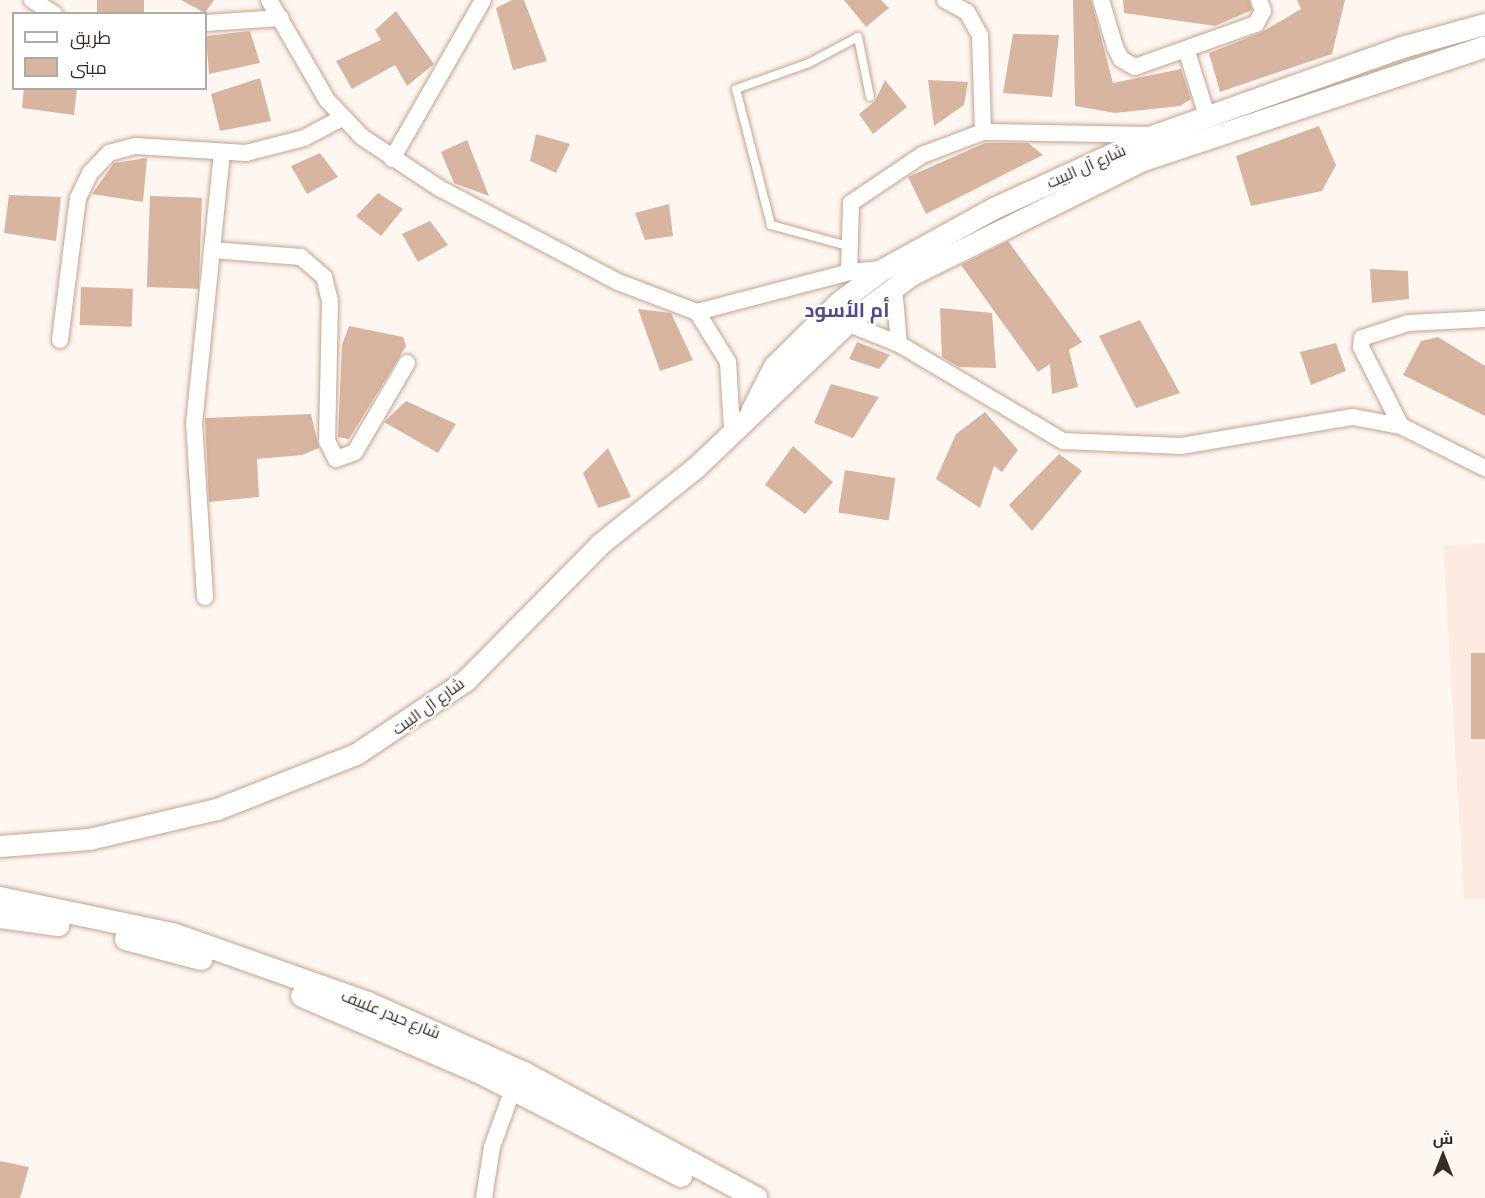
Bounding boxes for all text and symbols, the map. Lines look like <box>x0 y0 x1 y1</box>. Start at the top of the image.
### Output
legend <box>12 12 207 90</box>
text: طريق <box>70 27 111 47</box>
text: مبنى <box>70 57 107 77</box>
street label: شارع آل البيت <box>1044 140 1128 192</box>
district label: أم الأسود <box>805 297 889 321</box>
street label: شارع آل البيت <box>388 673 468 739</box>
street label: شارع حيدر علييف <box>339 985 443 1043</box>
north arrow <box>1413 1126 1473 1186</box>
text: ش <box>1433 1129 1453 1147</box>

